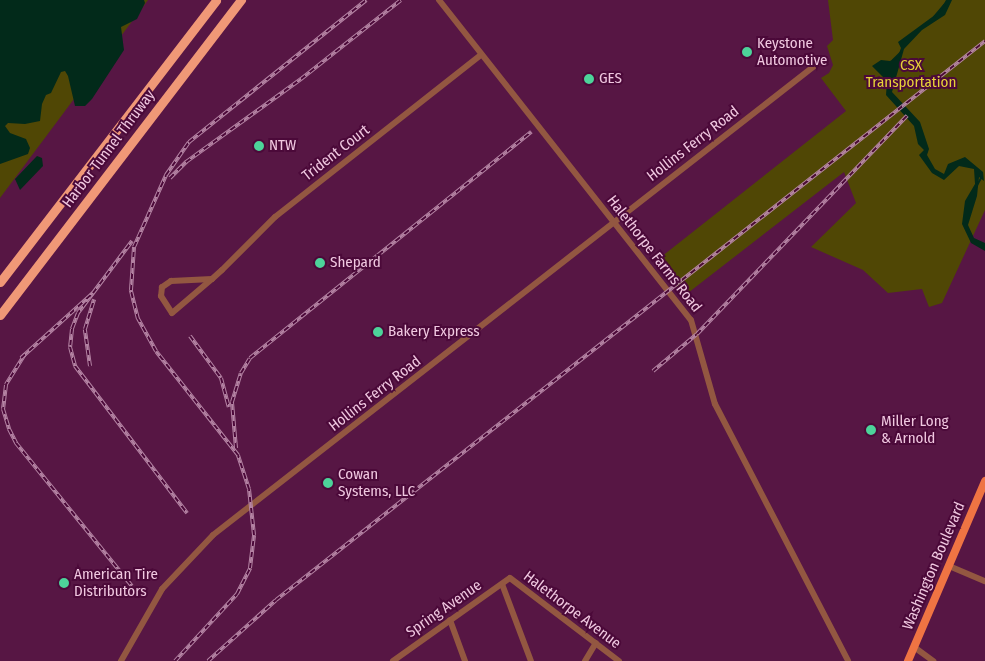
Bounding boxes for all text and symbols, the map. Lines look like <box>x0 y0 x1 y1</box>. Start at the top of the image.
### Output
place label: Keystone Automotive <box>757 34 827 69</box>
marker: Keystone Automotive <box>741 46 753 58</box>
park label: CSX Transportation <box>866 56 956 91</box>
place label: GES <box>599 70 622 88</box>
marker: GES <box>583 73 595 85</box>
street label: Harbor Tunnel Thruway <box>59 87 159 211</box>
street label: Hollins Ferry Road <box>643 103 743 185</box>
street label: Trident Court <box>299 121 373 185</box>
place label: NTW <box>269 137 296 155</box>
marker: NTW <box>253 140 265 152</box>
street label: Halethorpe Farms Road <box>603 192 705 316</box>
place label: Shepard <box>330 254 381 272</box>
marker: Shepard <box>314 257 326 269</box>
place label: Bakery Express <box>388 323 480 341</box>
marker: Bakery Express <box>372 326 384 338</box>
street label: Hollins Ferry Road <box>325 353 425 435</box>
place label: Miller Long & Arnold <box>881 412 949 447</box>
marker: Miller Long & Arnold <box>865 424 877 436</box>
place label: Cowan Systems, LLC <box>338 465 415 500</box>
marker: Cowan Systems, LLC <box>322 477 334 489</box>
street label: Washington Boulevard <box>899 499 969 633</box>
place label: American Tire Distributors <box>74 565 158 600</box>
street label: Halethorpe Avenue <box>520 567 624 653</box>
street label: Spring Avenue <box>403 576 485 642</box>
marker: American Tire Distributors <box>58 577 70 589</box>

